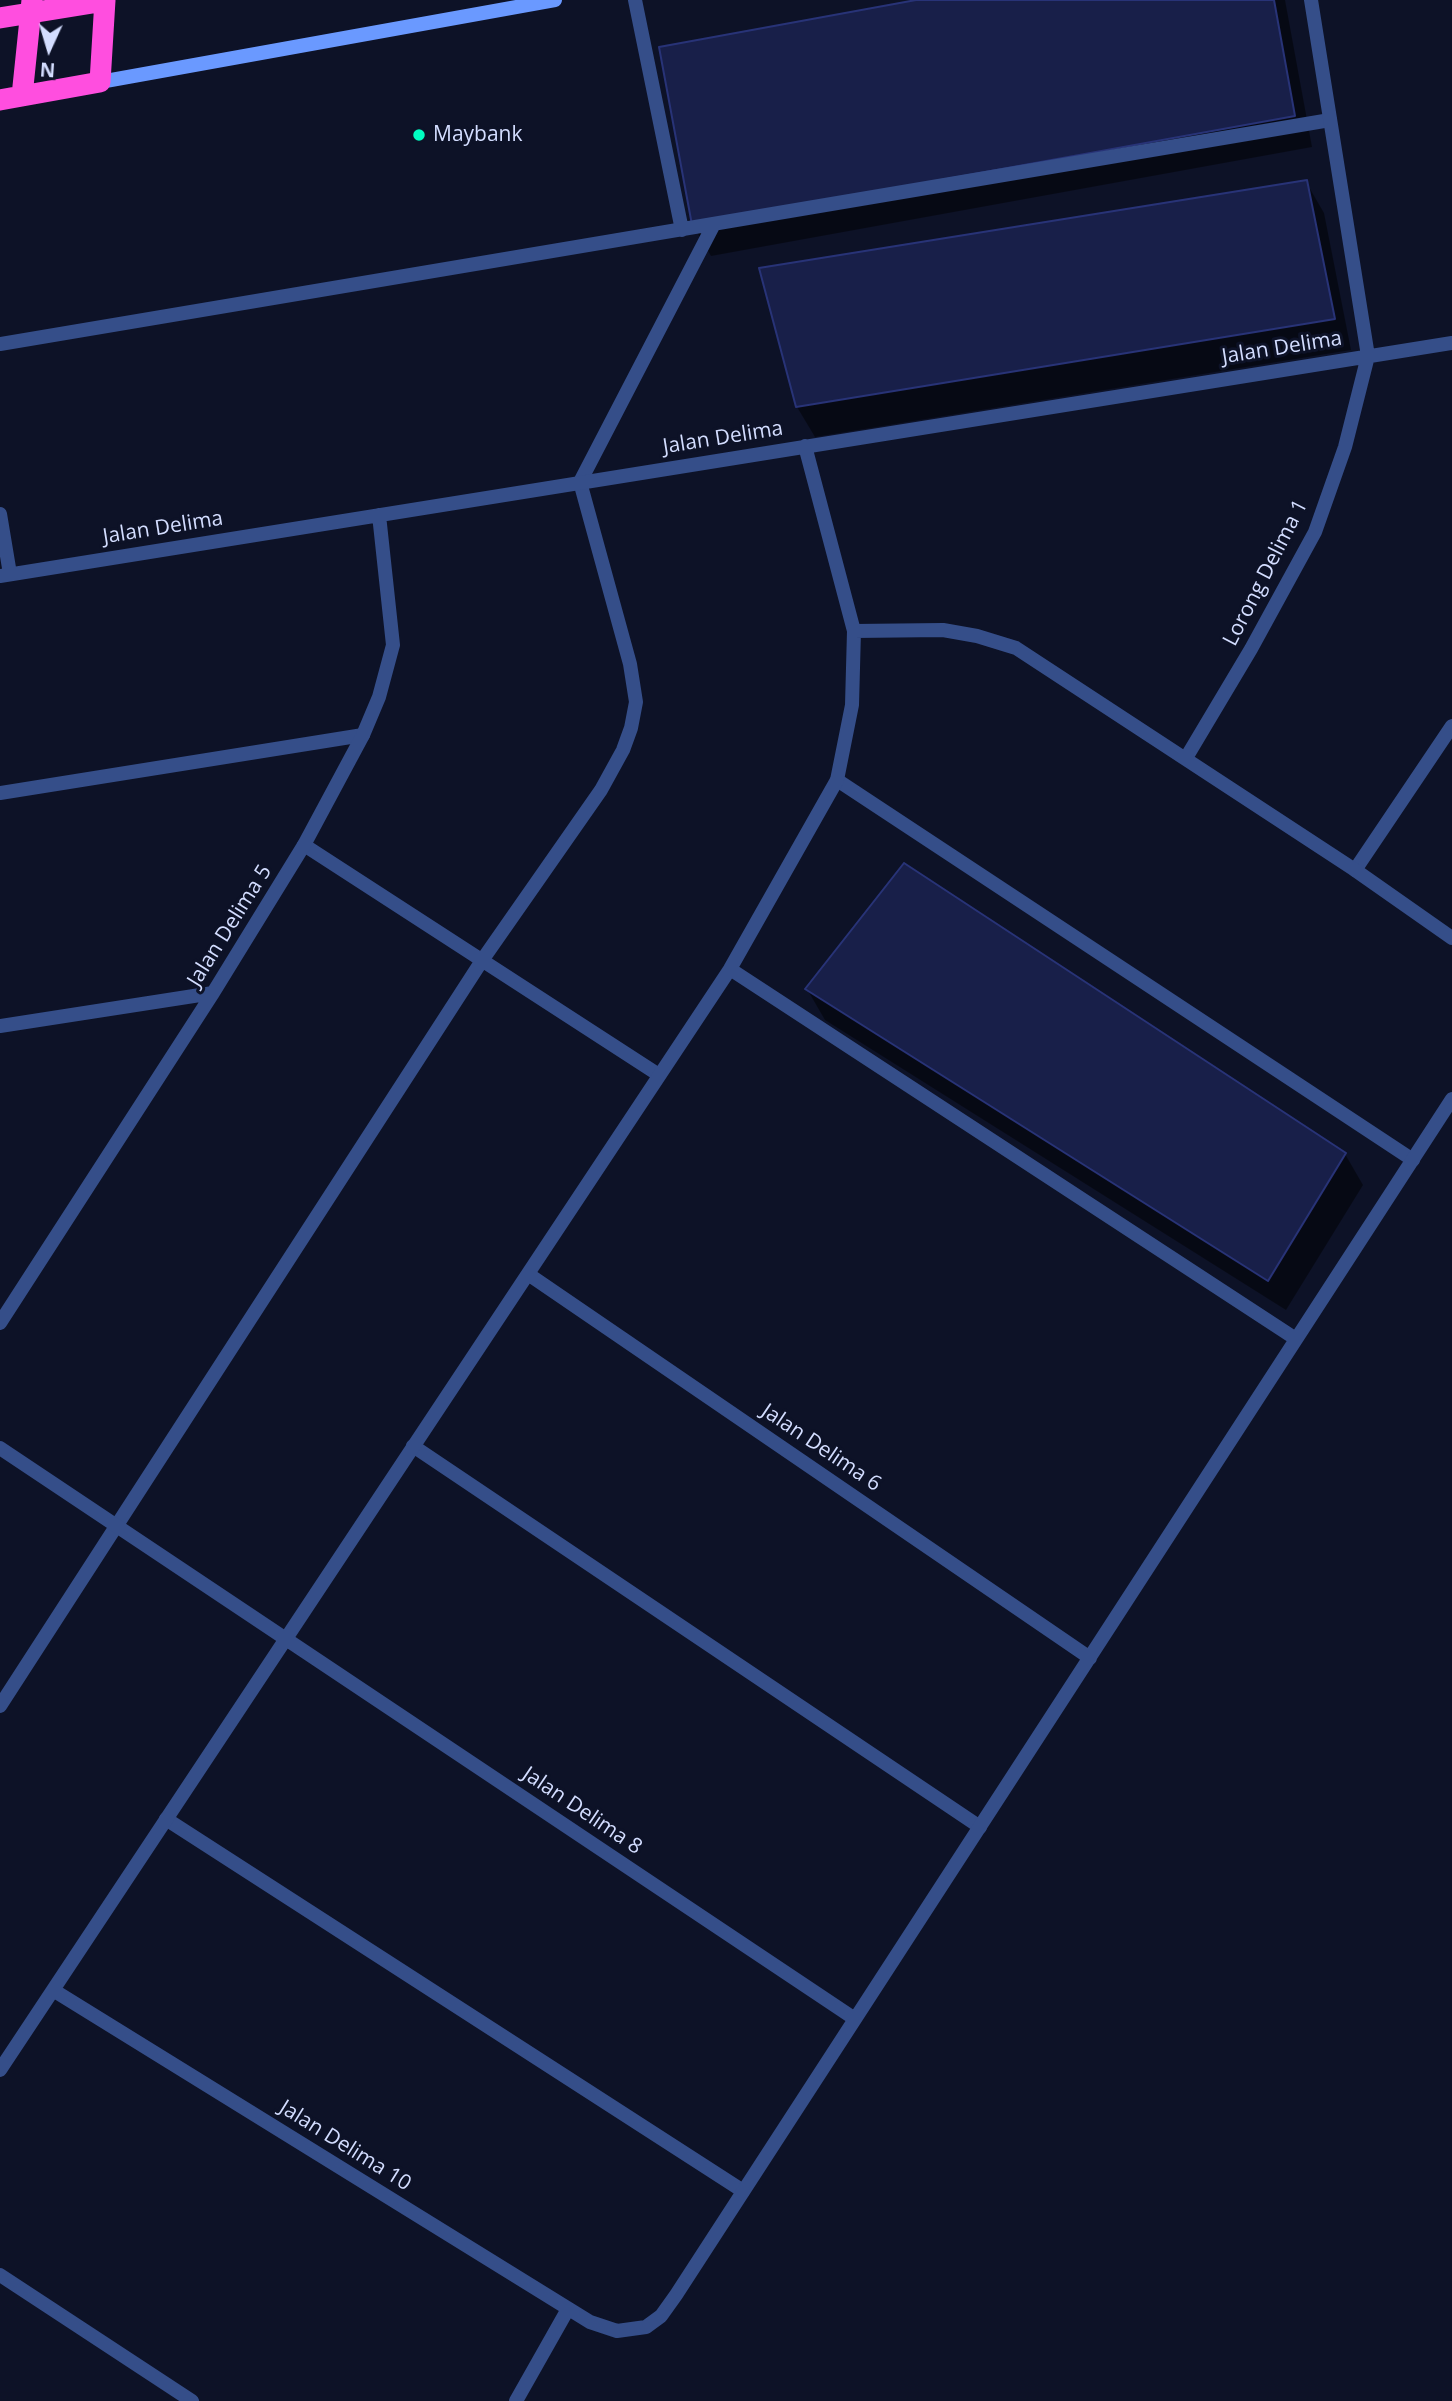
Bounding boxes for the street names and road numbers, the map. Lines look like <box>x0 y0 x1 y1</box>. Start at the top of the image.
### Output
street label: Jalan Delima <box>1220 326 1344 370</box>
street label: Jalan Delima <box>661 416 785 460</box>
street label: Lorong Delima 1 <box>1218 496 1314 650</box>
street label: Jalan Delima <box>101 506 225 550</box>
street label: Jalan Delima 5 <box>183 860 277 992</box>
street label: Jalan Delima 6 <box>756 1399 886 1497</box>
street label: Jalan Delima 8 <box>517 1762 647 1860</box>
street label: Jalan Delima 10 <box>274 2095 416 2197</box>

